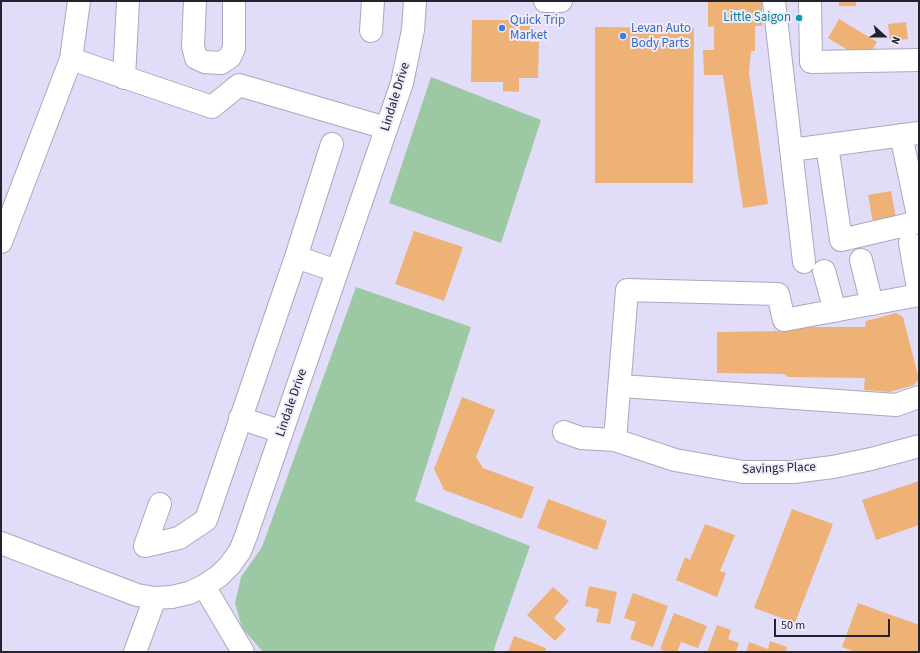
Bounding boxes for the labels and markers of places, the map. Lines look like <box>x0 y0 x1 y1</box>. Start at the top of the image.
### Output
place label: Little Saigon <box>723 10 791 26</box>
place label: Quick Trip Market <box>510 13 565 44</box>
marker: Little Saigon <box>794 13 804 23</box>
place label: Levan Auto Body Parts <box>631 21 691 52</box>
marker: Quick Trip Market <box>497 23 507 33</box>
marker: Levan Auto Body Parts <box>618 31 628 41</box>

